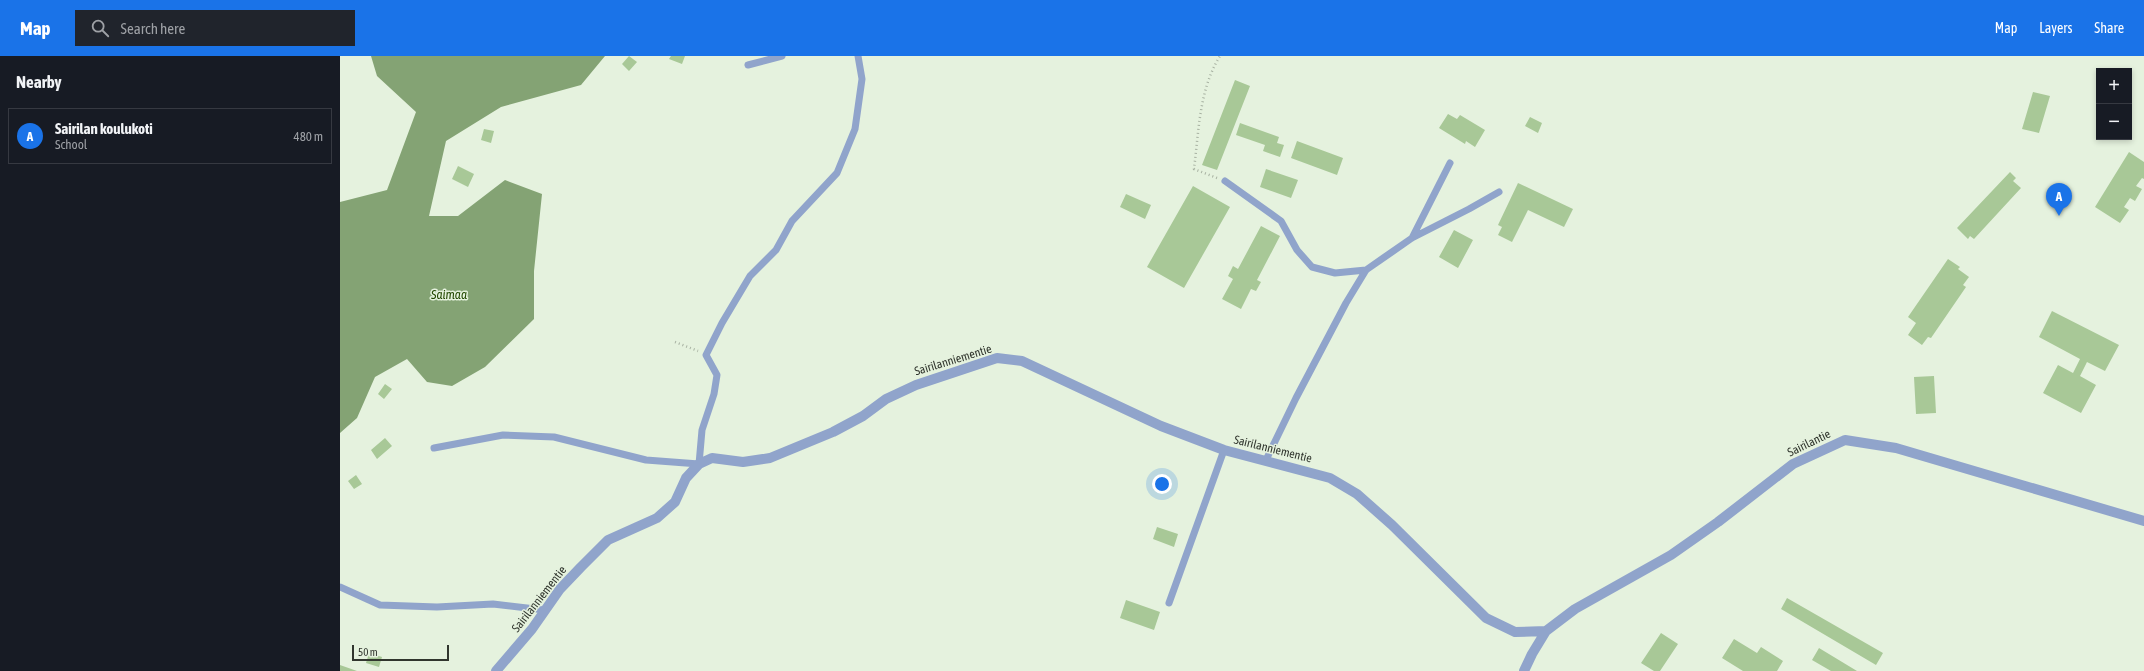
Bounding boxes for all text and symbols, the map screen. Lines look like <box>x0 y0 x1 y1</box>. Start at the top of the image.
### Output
search box <box>75 10 355 46</box>
text: Map <box>20 17 51 39</box>
icon: search <box>89 17 111 39</box>
text: Search here <box>121 20 185 37</box>
text: Map <box>1995 20 2017 36</box>
text: Layers <box>2039 20 2072 36</box>
text: Share <box>2094 20 2124 36</box>
map controls <box>2096 68 2132 140</box>
button: + <box>2096 68 2132 104</box>
text: Nearby <box>16 72 62 92</box>
button: − <box>2096 104 2132 140</box>
text: Sairilan koulukoti <box>55 120 153 137</box>
text: A <box>27 129 33 144</box>
text: 480 m <box>294 129 323 144</box>
text: School <box>55 137 87 152</box>
pin: A <box>2046 183 2072 216</box>
water label: Saimaa <box>430 287 467 302</box>
street label: Sairilanniementie <box>913 342 993 378</box>
street label: Sairilantie <box>1785 427 1833 459</box>
street label: Sairilanniementie <box>1233 433 1313 465</box>
your location <box>1152 474 1172 494</box>
street label: Sairilanniementie <box>509 563 569 635</box>
scale bar <box>352 643 449 662</box>
text: 50 m <box>358 646 378 658</box>

